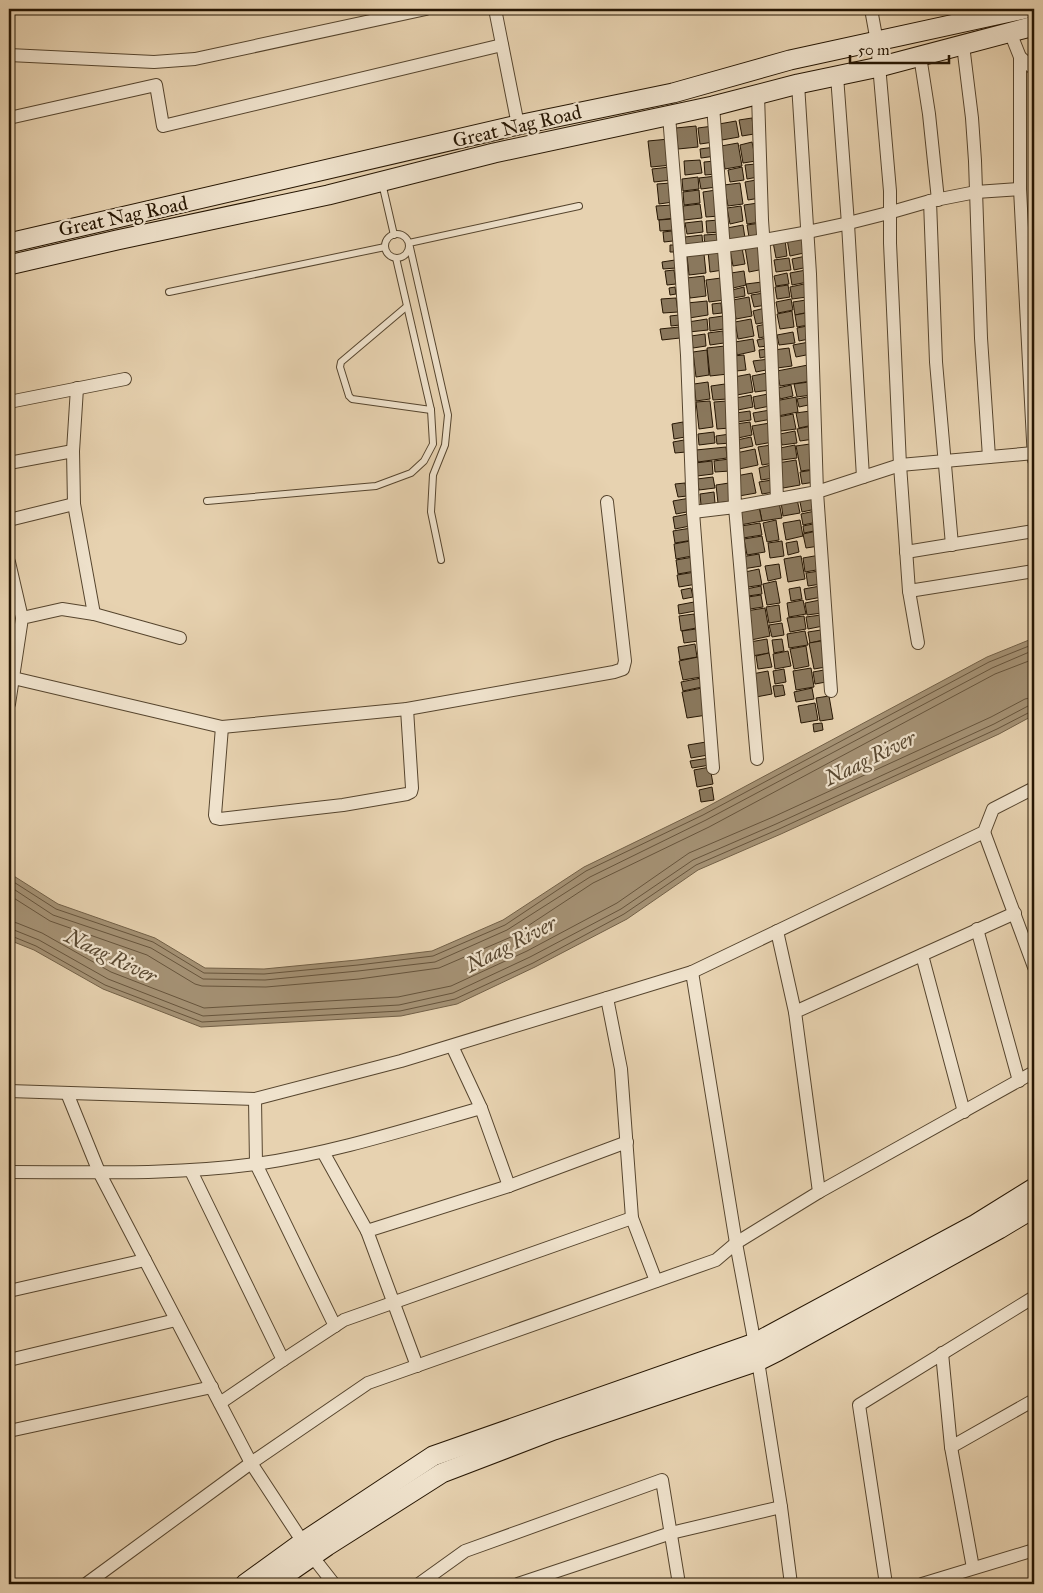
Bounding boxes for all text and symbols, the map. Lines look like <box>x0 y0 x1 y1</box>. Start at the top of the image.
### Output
scale bar <box>850 32 949 64</box>
text: 50 m <box>858 41 890 59</box>
street label: Great Nag Road <box>450 100 584 153</box>
street label: Great Nag Road <box>56 191 190 242</box>
water label: Naag River <box>819 724 921 792</box>
water label: Naag River <box>460 909 562 978</box>
water label: Naag River <box>60 922 162 990</box>

